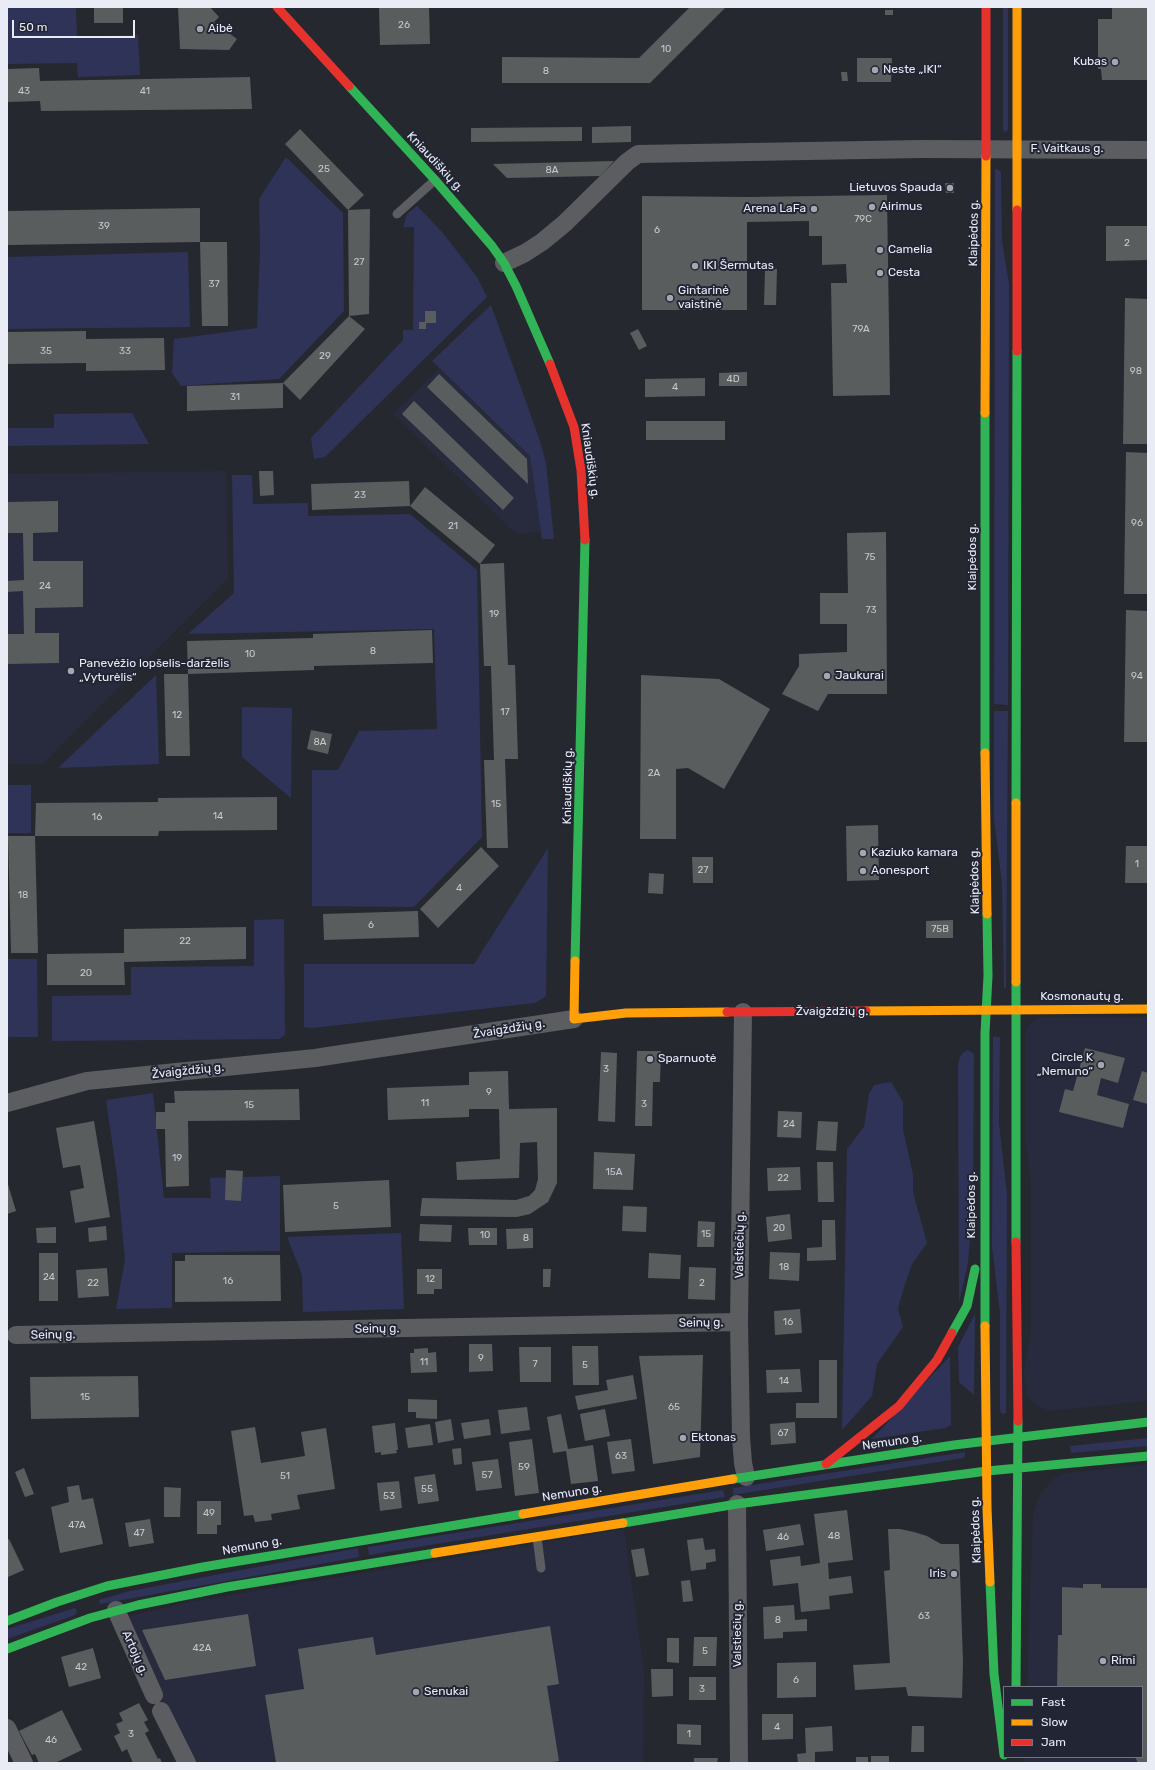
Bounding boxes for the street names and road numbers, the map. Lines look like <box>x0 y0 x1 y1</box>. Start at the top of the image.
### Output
street label: Kniaudiškių g. <box>404 129 466 195</box>
street label: F. Vaitkaus g. <box>1031 142 1103 156</box>
street label: Klaipėdos g. <box>966 199 982 267</box>
street label: Kniaudiškių g. <box>578 422 602 500</box>
street label: Klaipėdos g. <box>966 524 980 590</box>
street label: Kniaudiškių g. <box>560 747 576 825</box>
street label: Klaipėdos g. <box>967 847 983 915</box>
street label: Kosmonautų g. <box>1040 990 1124 1004</box>
street label: Žvaigždžių g. <box>796 1005 868 1019</box>
street label: Žvaigždžių g. <box>472 1016 546 1042</box>
street label: Žvaigždžių g. <box>151 1060 225 1082</box>
street label: Klaipėdos g. <box>965 1172 979 1238</box>
street label: Valstiečių g. <box>732 1211 748 1279</box>
street label: Seinų g. <box>679 1315 723 1331</box>
street label: Seinų g. <box>355 1321 399 1337</box>
street label: Seinų g. <box>31 1327 75 1343</box>
street label: Nemuno g. <box>861 1431 923 1453</box>
street label: Nemuno g. <box>541 1481 603 1505</box>
street label: Klaipėdos g. <box>968 1496 984 1564</box>
street label: Nemuno g. <box>221 1534 283 1558</box>
street label: Valstiečių g. <box>731 1600 745 1668</box>
street label: Artojų g. <box>119 1628 151 1678</box>

